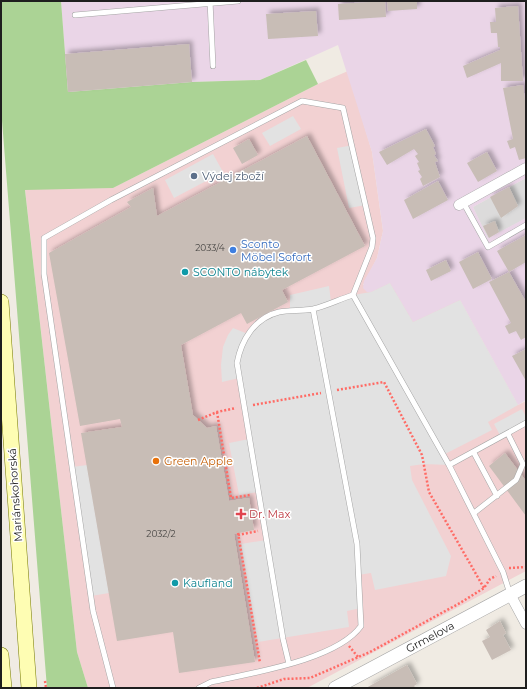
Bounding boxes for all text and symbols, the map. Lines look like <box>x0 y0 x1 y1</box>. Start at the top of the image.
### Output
place label: Výdej zboží <box>202 169 265 183</box>
marker: Výdej zboží <box>189 171 199 181</box>
place label: Sconto Möbel Sofort <box>241 237 312 264</box>
house number: 2033/4 <box>195 242 225 253</box>
marker: Sconto Möbel Sofort <box>228 245 238 255</box>
place label: SCONTO nábytek <box>193 265 289 279</box>
marker: SCONTO nábytek <box>180 267 190 277</box>
street label: Mariánskohorská <box>5 448 25 542</box>
place label: Green Apple <box>164 454 233 468</box>
marker: Green Apple <box>151 456 161 466</box>
place label: Dr. Max <box>249 507 291 521</box>
marker: Dr. Max <box>236 509 246 519</box>
house number: 2032/2 <box>146 528 176 539</box>
place label: Kaufland <box>183 576 233 590</box>
marker: Kaufland <box>170 578 180 588</box>
street label: Grmelova <box>403 618 457 656</box>

